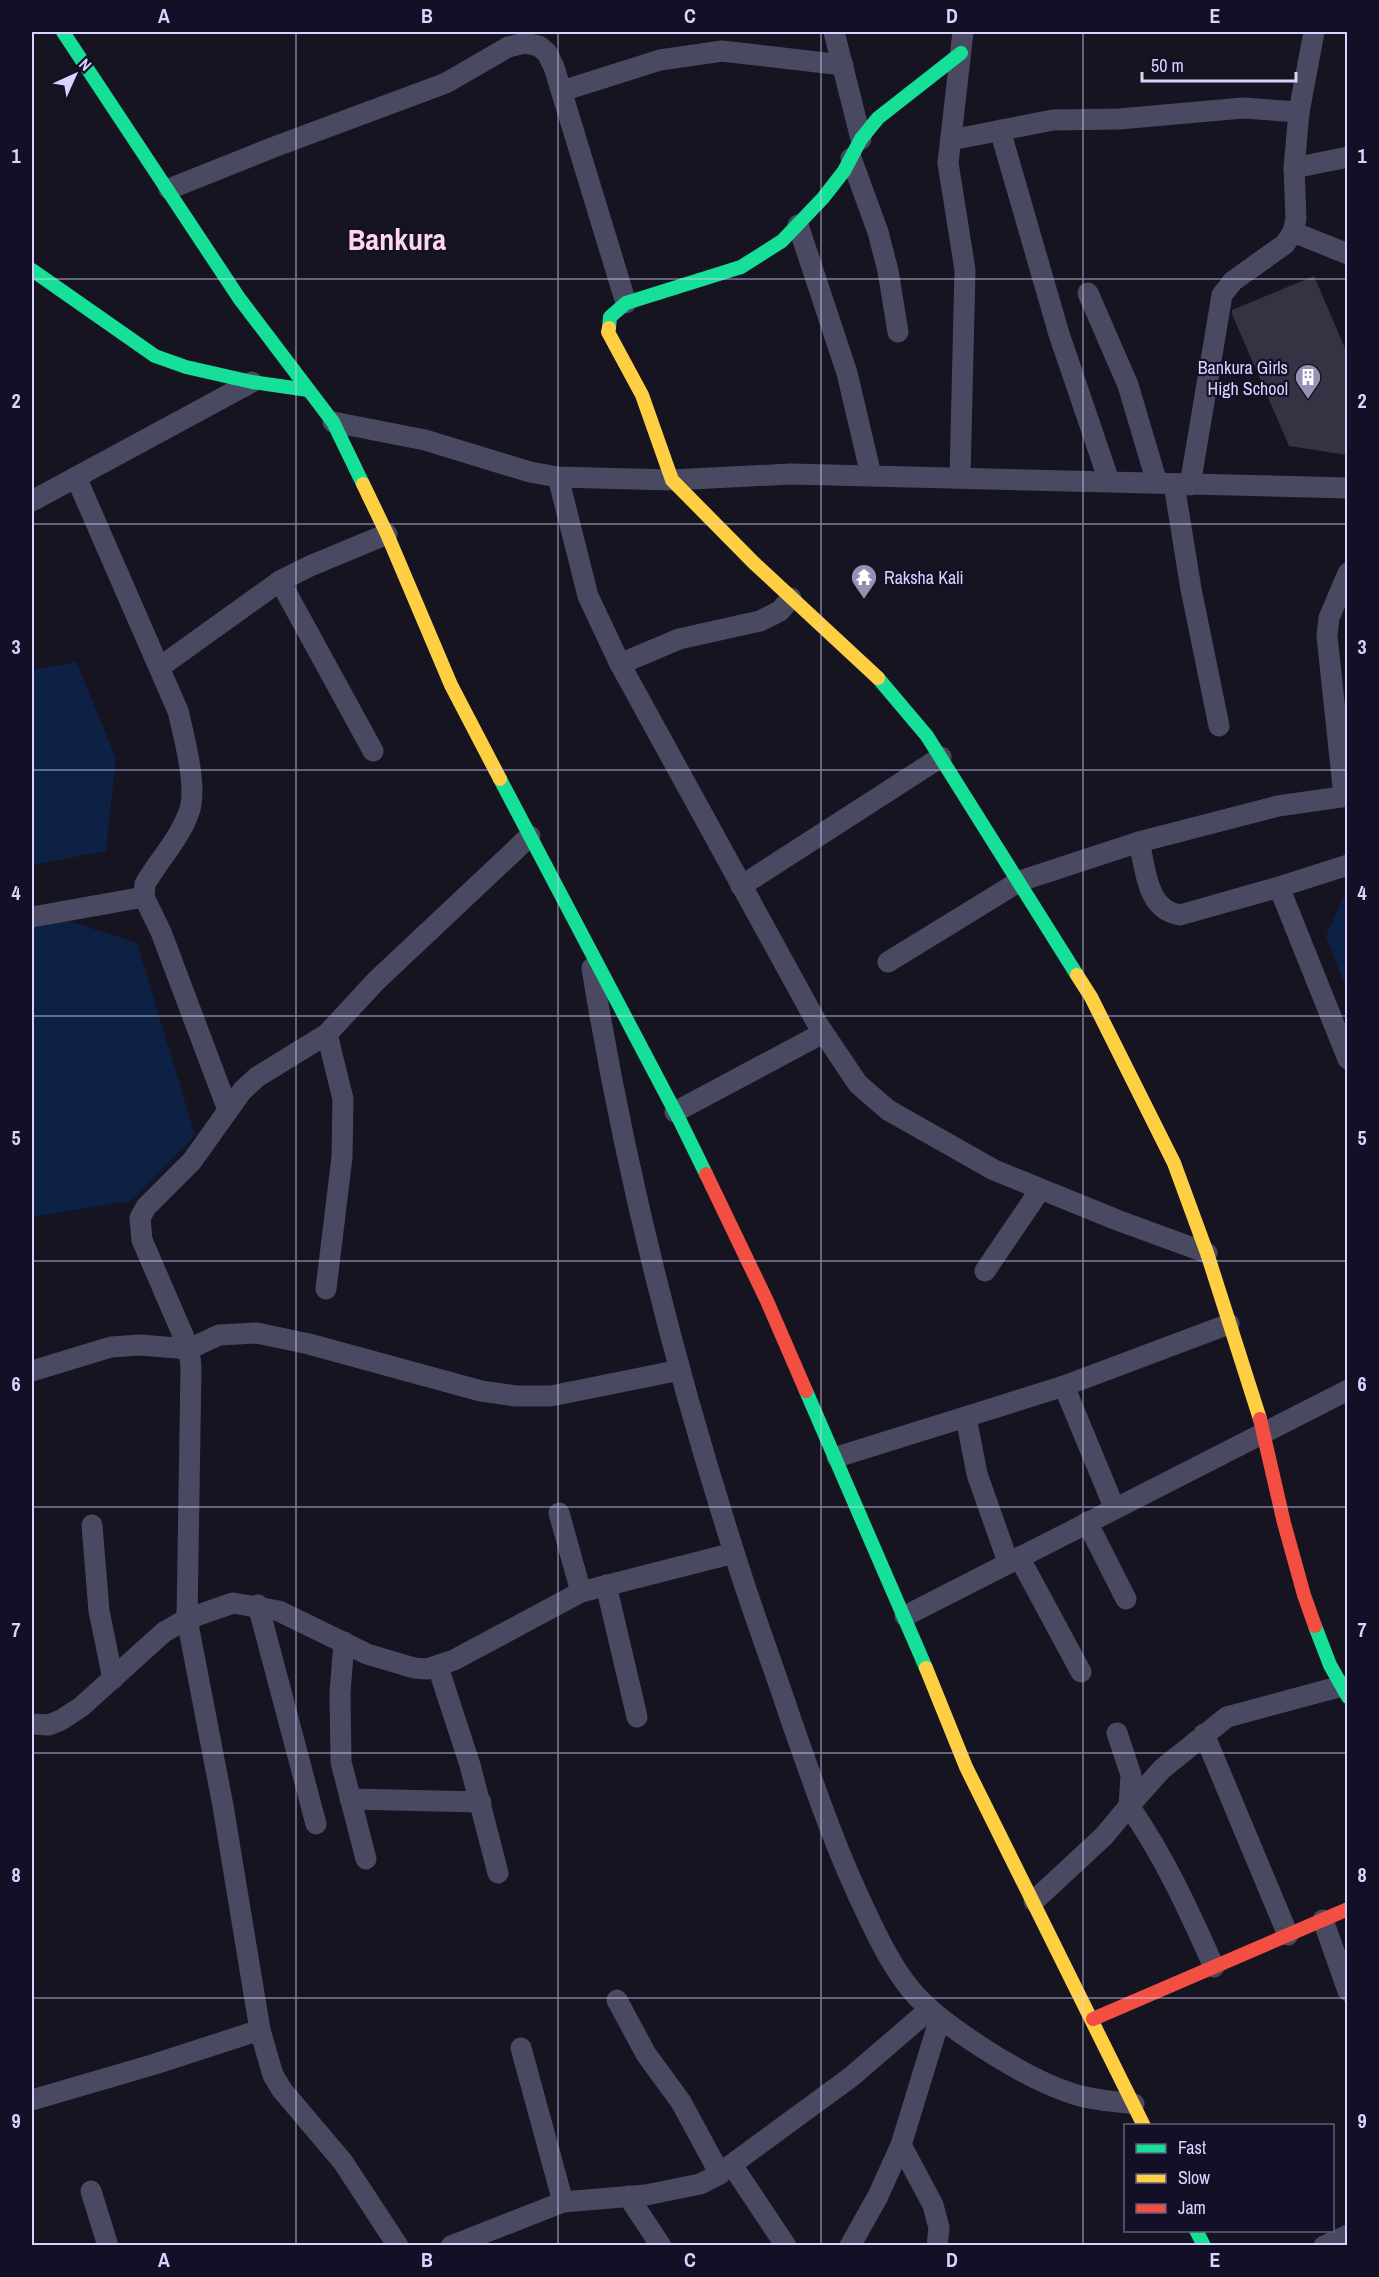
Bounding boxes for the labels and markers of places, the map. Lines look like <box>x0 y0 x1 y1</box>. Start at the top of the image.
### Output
place label: Bankura Girls High School <box>1198 355 1288 401</box>
building icon: Bankura Girls High School <box>1293 362 1323 400</box>
temple icon: Raksha Kali <box>849 562 879 600</box>
place label: Raksha Kali <box>884 565 964 590</box>

